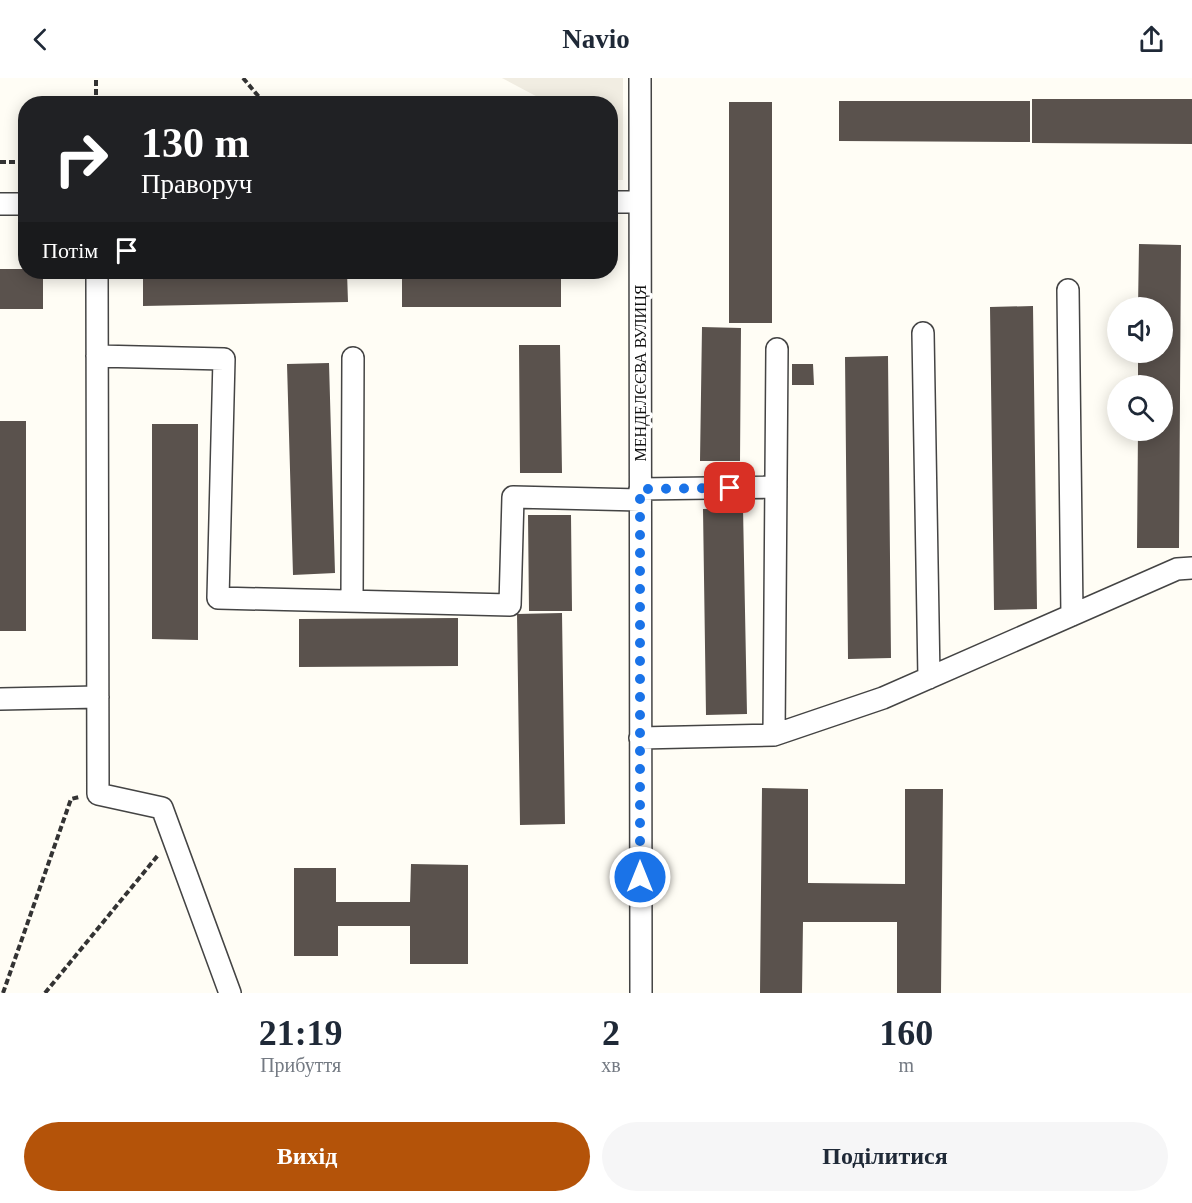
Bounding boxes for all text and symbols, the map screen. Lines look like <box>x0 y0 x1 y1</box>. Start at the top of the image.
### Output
icon: back <box>24 23 57 56</box>
icon: share <box>1135 23 1168 56</box>
text: Navio <box>562 24 630 54</box>
icon: right <box>42 120 120 198</box>
text: 130 m <box>141 120 250 166</box>
text: Праворуч <box>141 169 252 199</box>
icon: arrive <box>110 234 143 267</box>
text: Потім <box>42 238 98 263</box>
street label: МЕНДЕЛЄЄВА ВУЛИЦЯ <box>632 284 650 461</box>
map controls <box>1107 297 1173 441</box>
button: sound <box>1107 297 1173 363</box>
button: search <box>1107 375 1173 441</box>
pin <box>704 462 755 513</box>
icon: arrive <box>713 471 746 504</box>
position arrow <box>608 845 672 909</box>
text: 21:19 <box>259 1013 343 1053</box>
text: 2 <box>602 1013 620 1053</box>
text: 160 <box>879 1013 933 1053</box>
text: Прибуття <box>260 1054 341 1076</box>
text: хв <box>601 1054 621 1076</box>
text: m <box>899 1054 914 1076</box>
button: Вихід <box>24 1122 590 1191</box>
button: Поділитися <box>602 1122 1168 1191</box>

